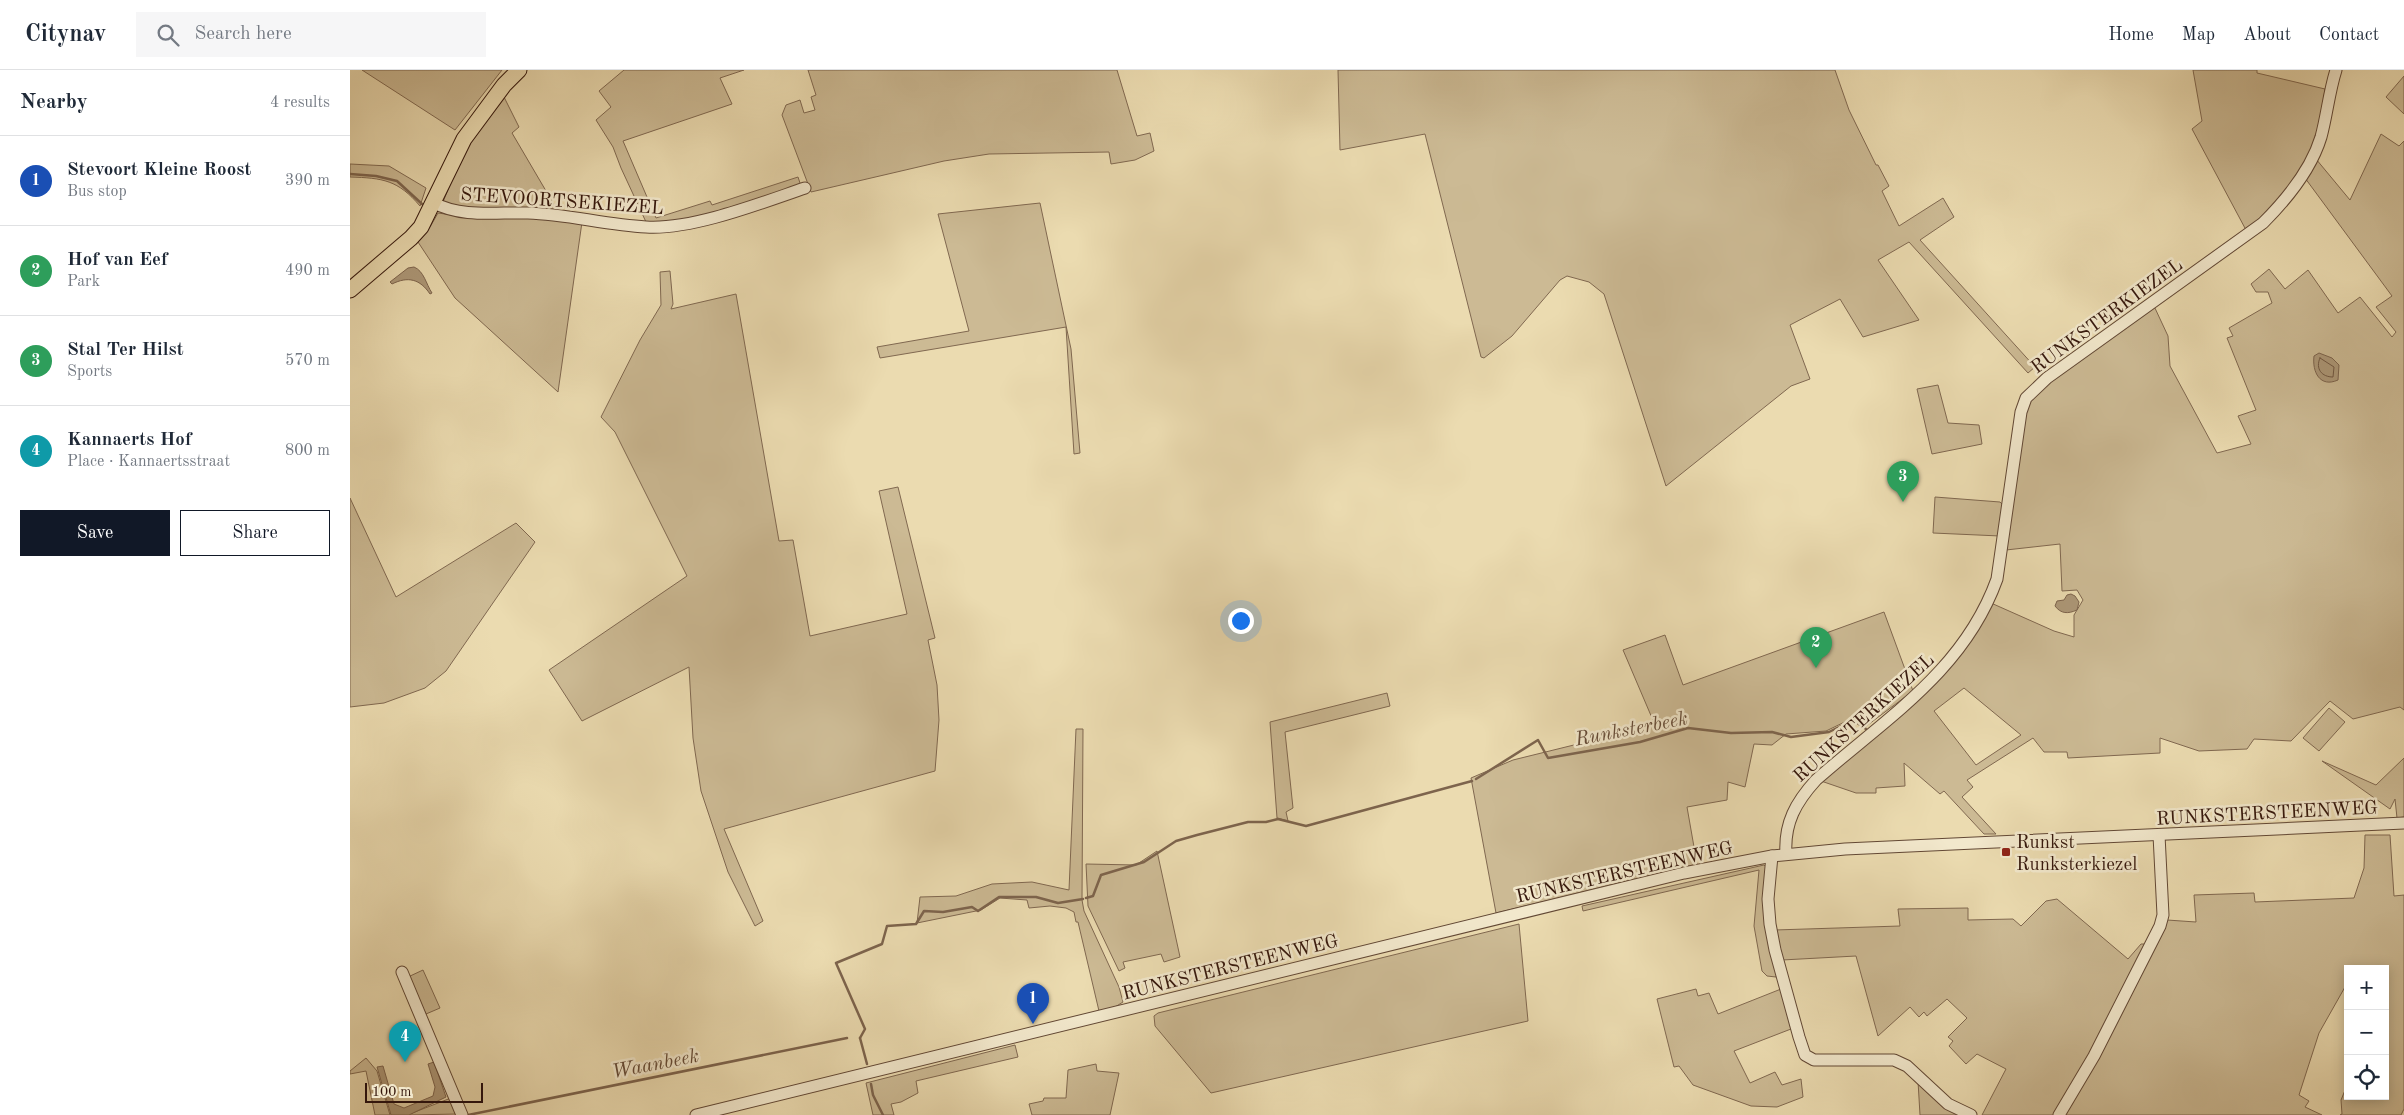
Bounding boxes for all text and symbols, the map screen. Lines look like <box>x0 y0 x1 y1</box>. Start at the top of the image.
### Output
search box <box>136 12 486 57</box>
icon: search <box>154 21 182 49</box>
text: Citynav <box>25 23 106 47</box>
text: Search here <box>194 25 292 44</box>
text: Home <box>2108 26 2154 44</box>
text: Map <box>2182 26 2215 44</box>
text: About <box>2243 26 2291 44</box>
text: Contact <box>2319 26 2379 44</box>
text: Nearby <box>20 92 88 113</box>
text: 4 results <box>270 95 330 111</box>
text: Stevoort Kleine Roost <box>67 161 251 180</box>
text: 1 <box>31 173 41 189</box>
text: 390 m <box>285 173 330 189</box>
text: Bus stop <box>67 184 127 200</box>
street label: STEVOORTSEKIEZEL <box>460 186 664 219</box>
text: Hof van Eef <box>67 251 168 270</box>
street label: RUNKSTERKIEZEL <box>2028 256 2187 378</box>
text: 2 <box>31 263 41 279</box>
text: 490 m <box>285 263 330 279</box>
text: Park <box>67 274 100 290</box>
text: Stal Ter Hilst <box>67 341 184 360</box>
text: 3 <box>31 353 41 369</box>
text: 570 m <box>285 353 330 369</box>
text: Sports <box>67 364 112 380</box>
text: Kannaerts Hof <box>67 431 192 450</box>
text: 4 <box>31 443 41 459</box>
text: 800 m <box>285 443 330 459</box>
text: Place · Kannaertsstraat <box>67 454 230 470</box>
pin: 3 <box>1887 461 1919 502</box>
button: Save <box>20 510 170 556</box>
button: Share <box>180 510 330 556</box>
your location <box>1228 608 1254 634</box>
pin: 2 <box>1800 627 1832 668</box>
street label: RUNKSTERKIEZEL <box>1791 651 1939 787</box>
water label: Runksterbeek <box>1572 709 1690 751</box>
street label: RUNKSTERSTEENWEG <box>2156 799 2379 830</box>
place label: Runkst Runksterkiezel <box>2016 834 2137 875</box>
street label: RUNKSTERSTEENWEG <box>1514 839 1735 908</box>
marker: Runkst Runksterkiezel <box>2000 846 2012 858</box>
street label: RUNKSTERSTEENWEG <box>1121 932 1341 1005</box>
map controls <box>2344 965 2389 1100</box>
button: + <box>2344 965 2389 1010</box>
pin: 1 <box>1017 983 1049 1024</box>
button: − <box>2344 1010 2389 1055</box>
pin: 4 <box>389 1021 421 1062</box>
water label: Waanbeek <box>610 1047 701 1083</box>
button: locate <box>2344 1055 2389 1100</box>
scale bar <box>365 1080 482 1103</box>
text: 100 m <box>372 1085 411 1099</box>

